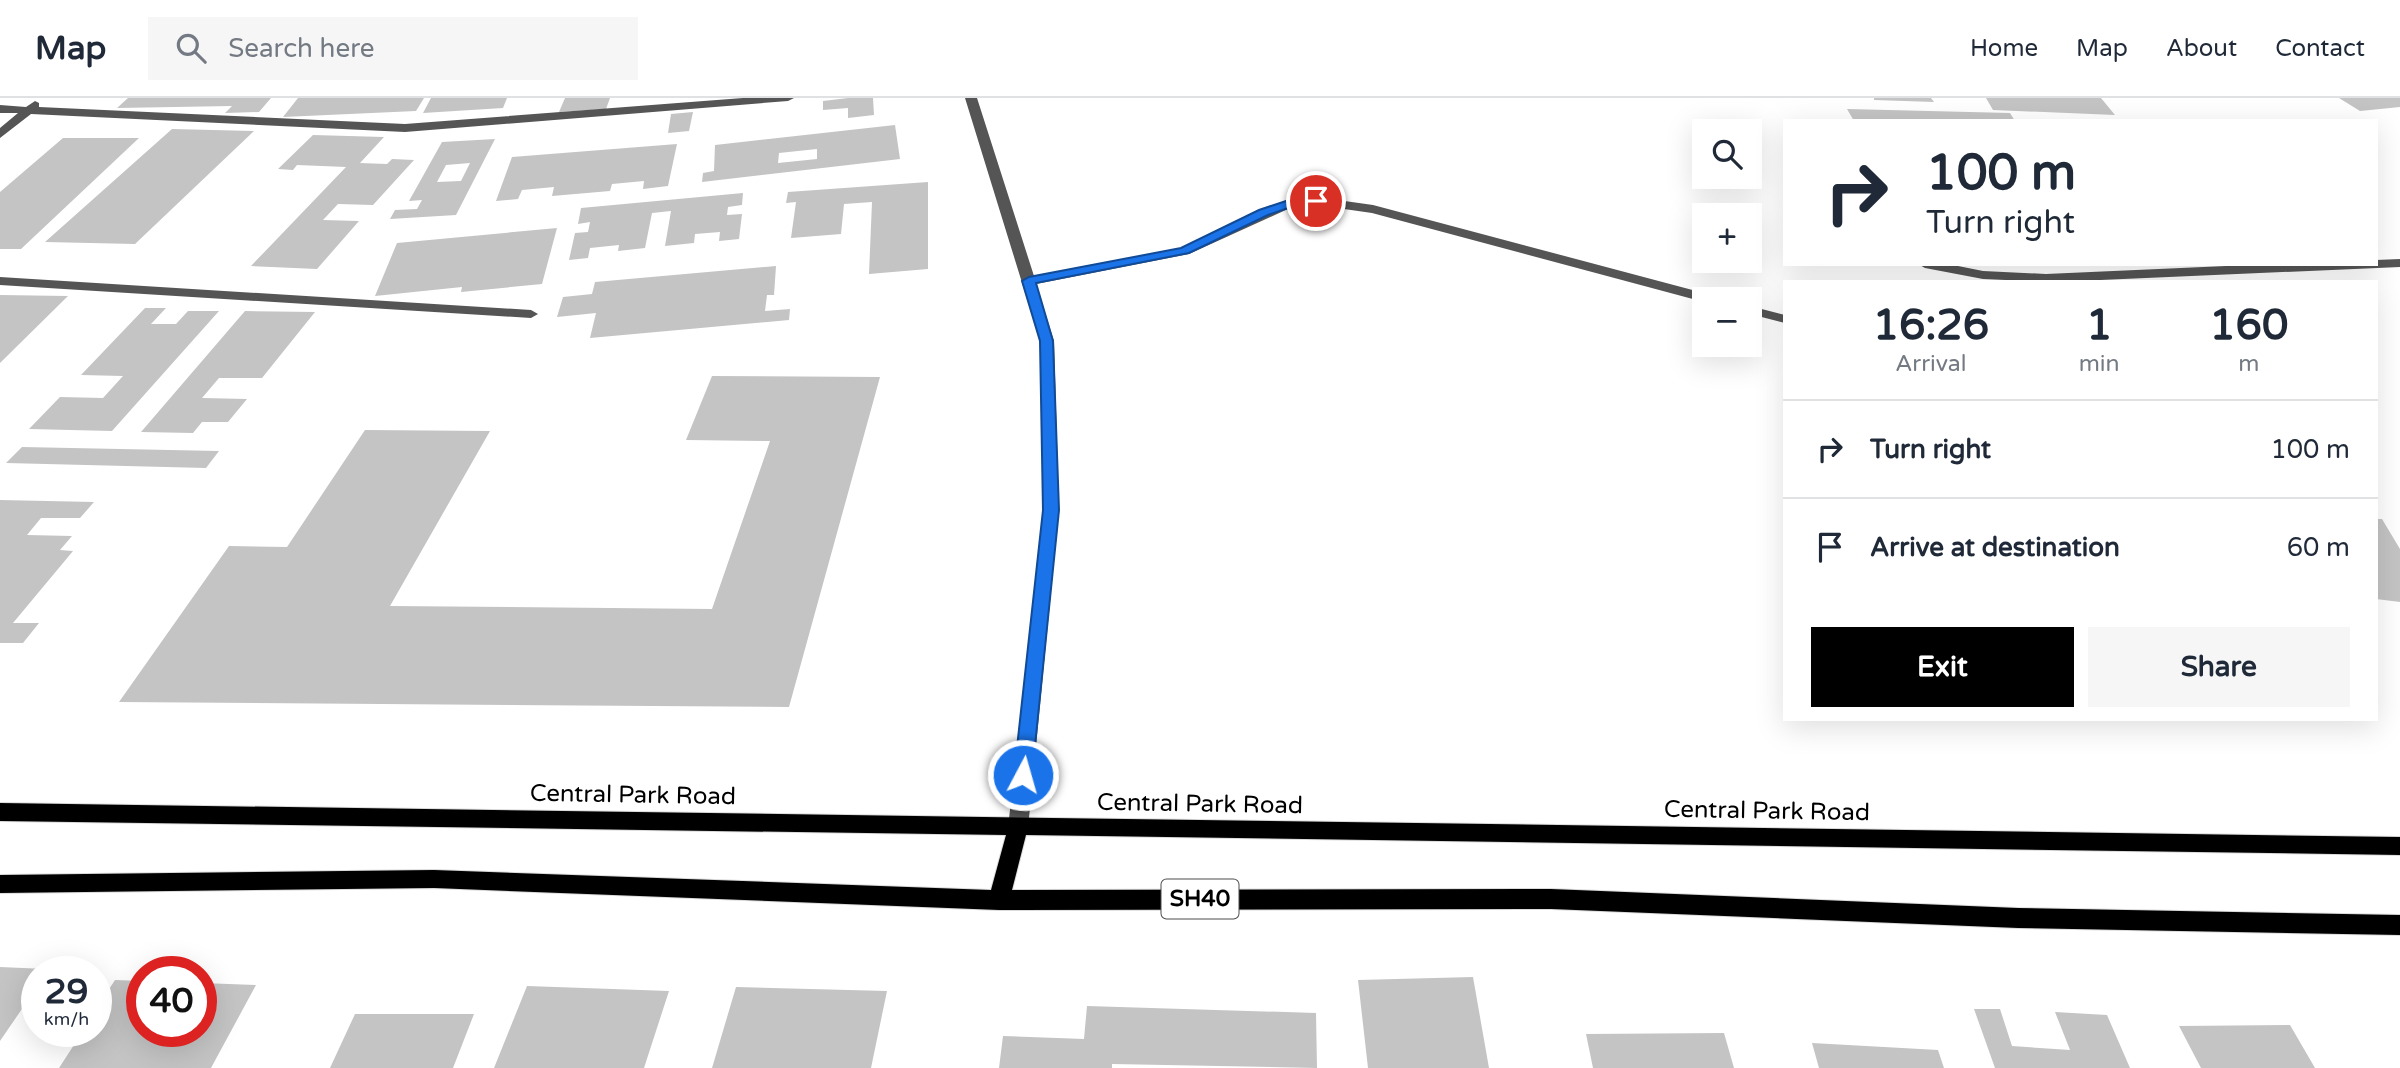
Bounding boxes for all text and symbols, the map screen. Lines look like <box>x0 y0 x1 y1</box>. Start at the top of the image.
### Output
search box <box>148 17 638 80</box>
text: Map <box>35 29 106 68</box>
icon: search <box>172 29 210 67</box>
text: Search here <box>228 33 374 64</box>
text: Home <box>1970 34 2038 63</box>
text: Map <box>2076 34 2128 63</box>
text: About <box>2166 34 2237 63</box>
text: Contact <box>2275 34 2365 63</box>
map controls <box>1692 119 1762 357</box>
button: search <box>1692 119 1762 189</box>
text: 100 m <box>1926 144 2076 203</box>
icon: right <box>1811 147 1902 238</box>
pin <box>1286 171 1346 231</box>
icon: arrive <box>1297 182 1335 220</box>
button: + <box>1692 203 1762 273</box>
text: Turn right <box>1926 204 2075 242</box>
button: − <box>1692 287 1762 357</box>
text: 16:26 <box>1873 300 1989 351</box>
text: 1 <box>2086 300 2112 351</box>
text: 160 <box>2209 300 2288 351</box>
text: Arrival <box>1895 350 1966 378</box>
text: min <box>2079 350 2120 378</box>
text: m <box>2238 350 2259 378</box>
icon: right <box>1811 430 1849 468</box>
text: Turn right <box>1870 434 1991 465</box>
text: 100 m <box>2270 434 2350 465</box>
icon: arrive <box>1811 528 1849 566</box>
text: Arrive at destination <box>1870 532 2120 563</box>
text: 60 m <box>2287 532 2350 563</box>
button: Exit <box>1811 627 2074 707</box>
button: Share <box>2088 627 2350 707</box>
position arrow <box>986 738 1060 812</box>
street label: Central Park Road <box>530 779 736 811</box>
street label: Central Park Road <box>1097 788 1303 820</box>
street label: Central Park Road <box>1664 795 1870 827</box>
road number: SH40 <box>1162 880 1238 918</box>
speed limit sign: 40 <box>126 956 217 1047</box>
text: 29 <box>45 971 88 1013</box>
text: km/h <box>44 1008 89 1030</box>

